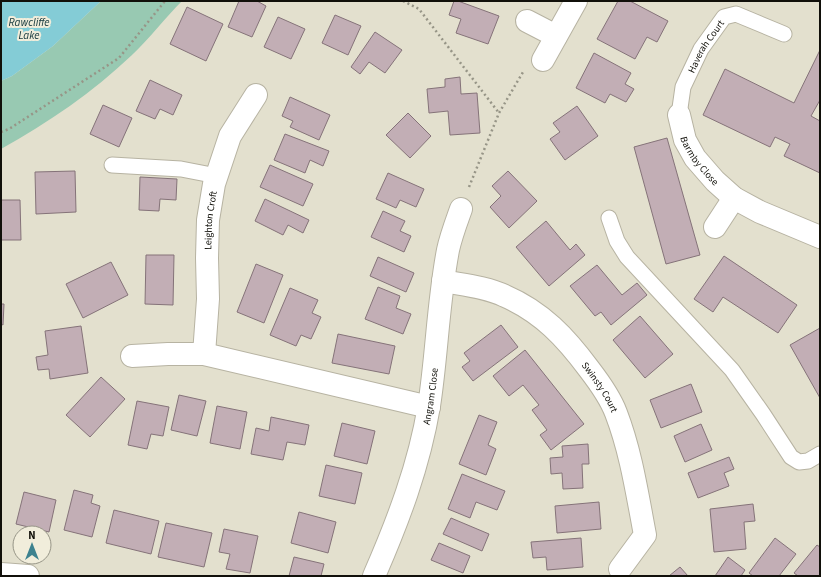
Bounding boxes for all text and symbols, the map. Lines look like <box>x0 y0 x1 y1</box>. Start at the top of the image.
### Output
water label: Rawcliffe Lake <box>9 15 49 43</box>
street label: Haverah Court <box>685 17 728 75</box>
street label: Barmby Close <box>676 135 721 189</box>
street label: Leighton Croft <box>201 190 221 250</box>
street label: Swinsty Court <box>578 359 621 415</box>
street label: Angram Close <box>420 367 442 426</box>
north arrow <box>12 525 52 565</box>
text: N <box>28 528 36 543</box>

